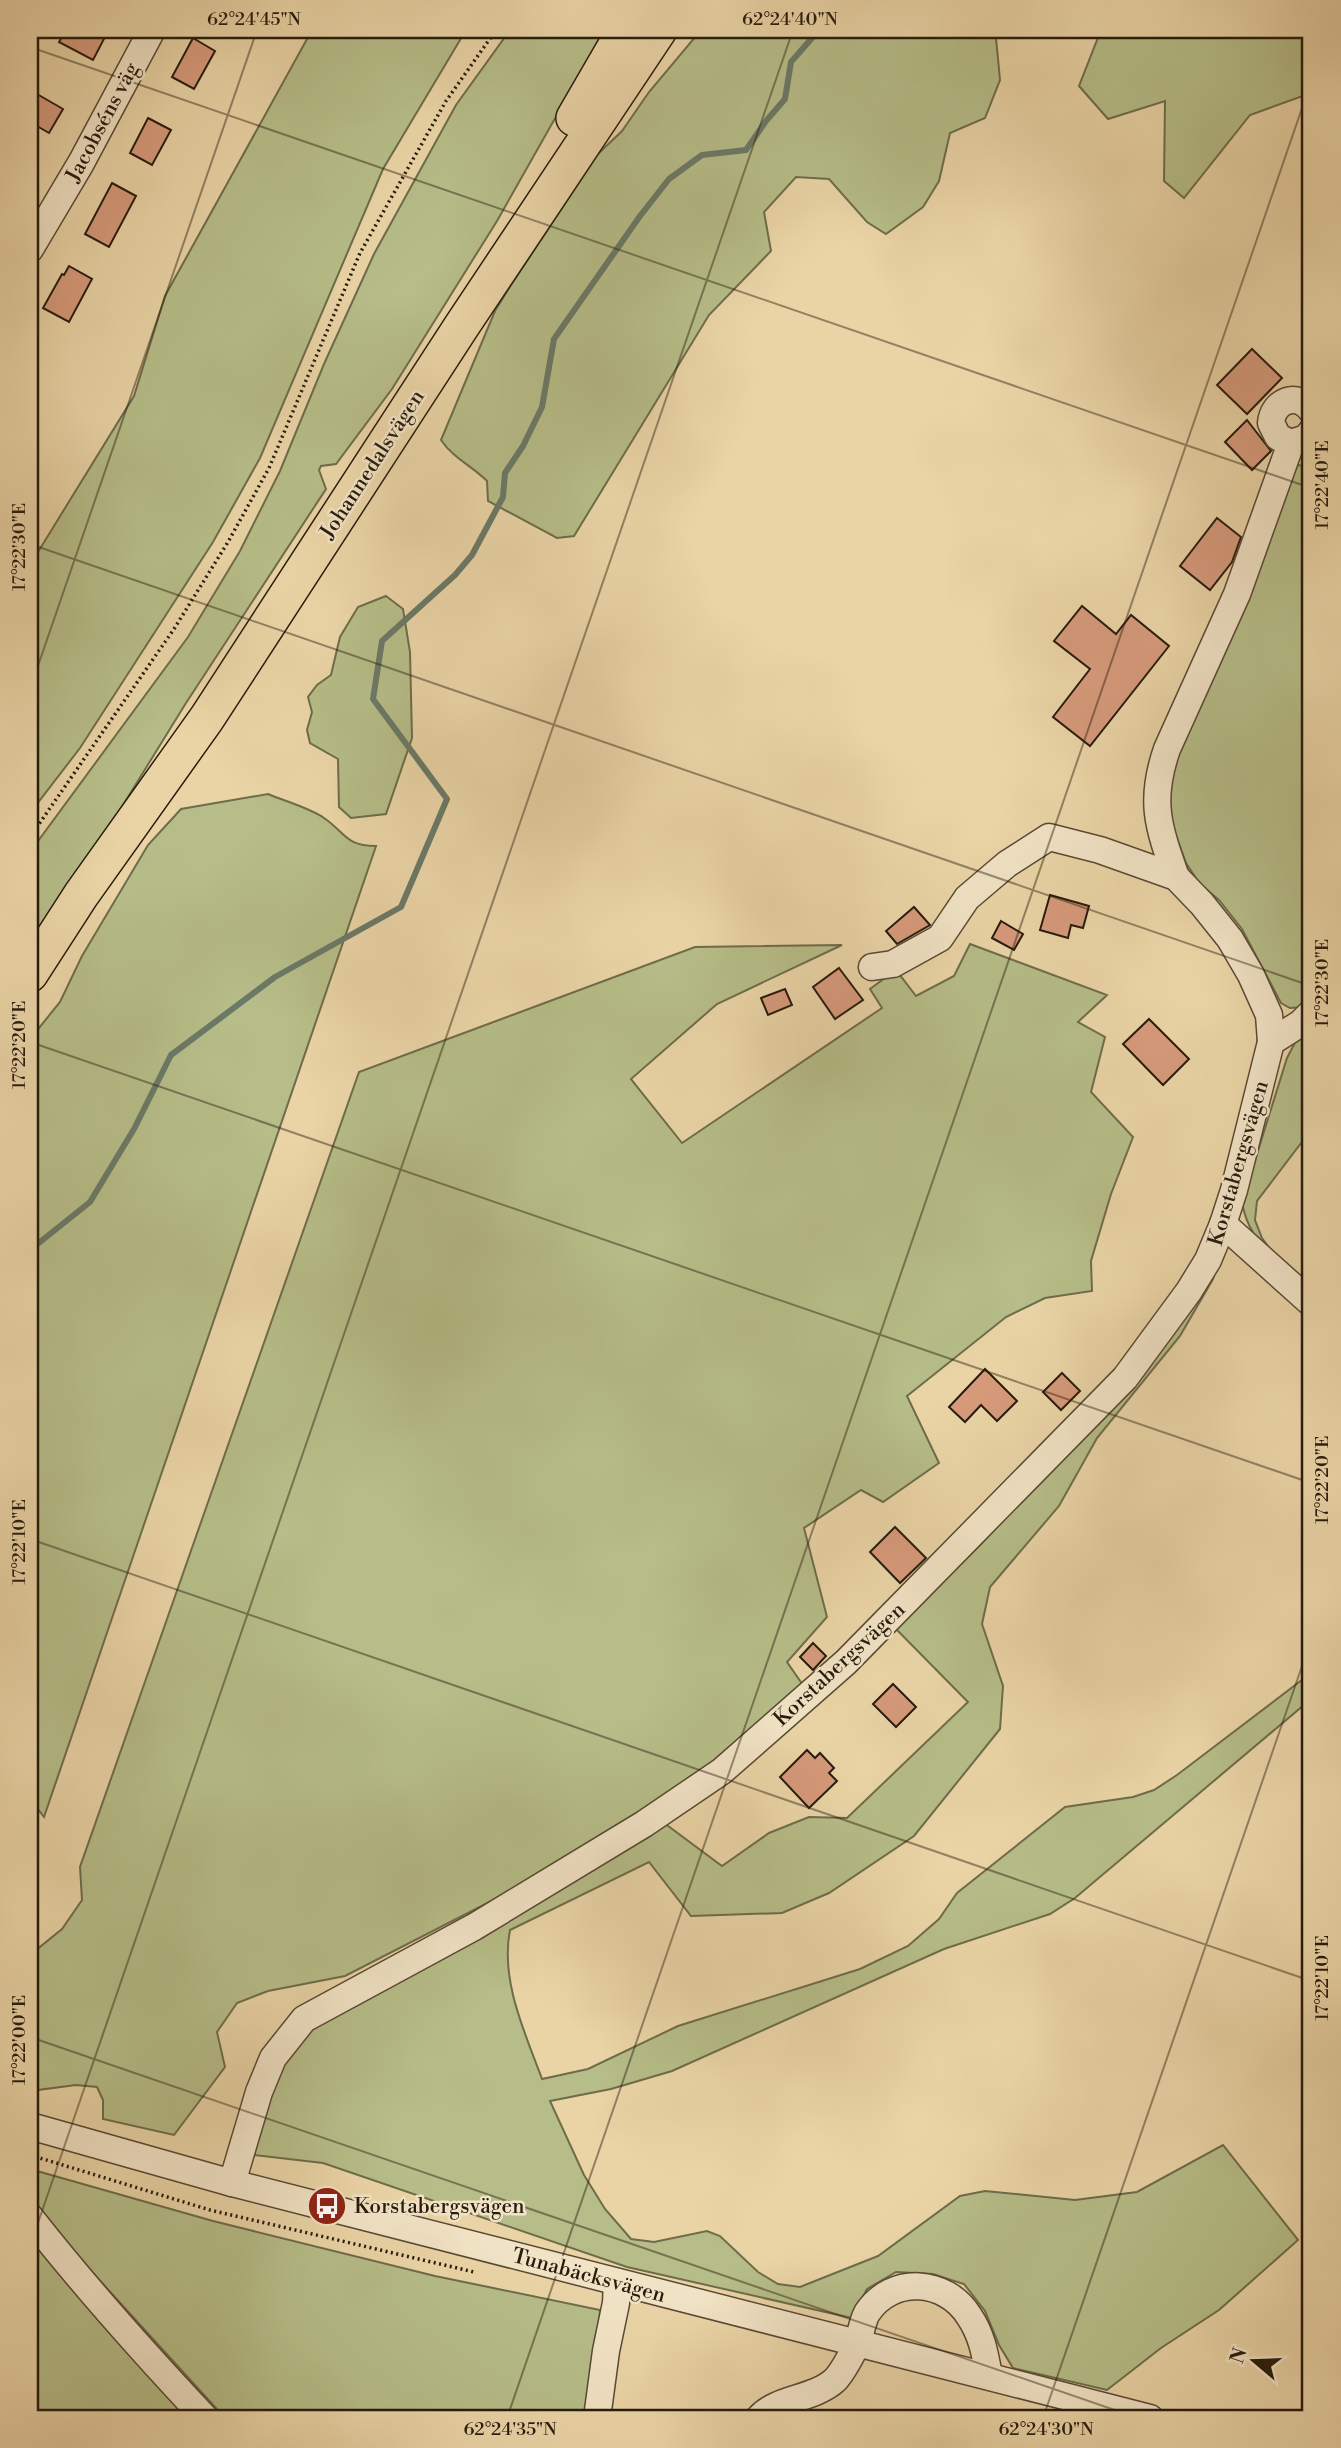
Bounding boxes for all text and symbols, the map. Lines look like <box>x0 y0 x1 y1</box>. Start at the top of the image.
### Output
text: 62°24'45"N <box>207 8 302 31</box>
text: 62°24'40"N <box>742 8 839 31</box>
street label: Jacobséns väg <box>60 58 145 188</box>
street label: Johannedalsvägen <box>314 385 431 545</box>
text: 17°22'40"E <box>1311 440 1334 530</box>
text: 17°22'30"E <box>8 503 31 591</box>
text: 17°22'30"E <box>1311 939 1334 1027</box>
text: 17°22'20"E <box>8 1001 31 1089</box>
street label: Korstabergsvägen <box>1203 1077 1275 1249</box>
text: 17°22'20"E <box>1311 1436 1334 1524</box>
text: 17°22'10"E <box>8 1499 31 1585</box>
street label: Korstabergsvägen <box>768 1597 911 1732</box>
text: 17°22'10"E <box>1311 1935 1334 2021</box>
text: 17°22'00"E <box>8 1995 31 2085</box>
bus stop icon: Korstabergsvägen <box>306 2185 348 2227</box>
place label: Korstabergsvägen <box>354 2194 525 2220</box>
street label: Tunabäcksvägen <box>509 2243 669 2309</box>
north arrow <box>1218 2326 1288 2396</box>
text: N <box>1225 2345 1253 2367</box>
text: 62°24'35"N <box>463 2418 557 2441</box>
text: 62°24'30"N <box>998 2418 1094 2441</box>

